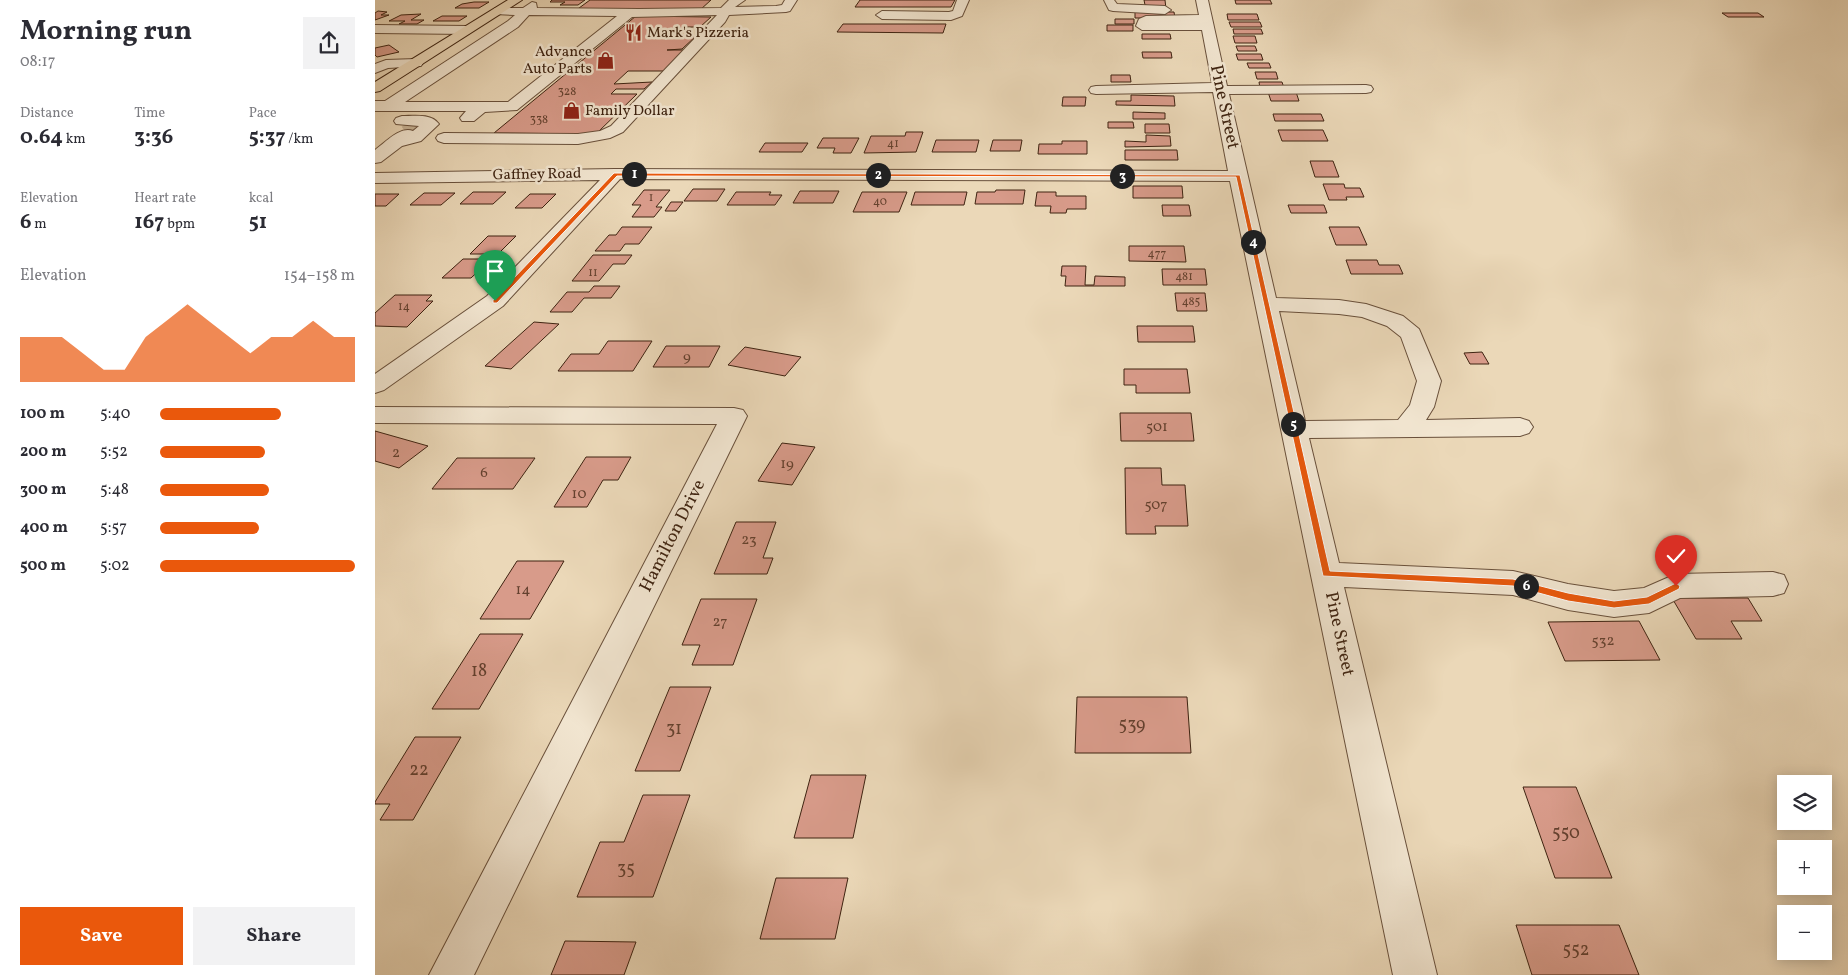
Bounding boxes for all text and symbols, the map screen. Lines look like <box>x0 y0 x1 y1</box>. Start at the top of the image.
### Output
text: Morning run <box>20 12 192 51</box>
button: share <box>303 17 355 69</box>
restaurant icon: Mark's Pizzeria <box>623 23 643 43</box>
place label: Mark's Pizzeria <box>647 23 749 44</box>
place label: Advance Auto Parts <box>523 42 592 80</box>
text: 08:17 <box>20 51 56 73</box>
shop icon: Advance Auto Parts <box>596 51 616 71</box>
street label: Pine Street <box>1203 62 1245 152</box>
house number: 328 <box>558 84 576 100</box>
shop icon: Family Dollar <box>561 101 581 121</box>
place label: Family Dollar <box>585 101 675 122</box>
text: Distance <box>20 104 74 123</box>
text: Time <box>134 104 165 123</box>
text: Pace <box>249 104 277 123</box>
house number: 338 <box>530 112 548 128</box>
text: 0.64 <box>20 123 63 152</box>
text: 3:36 <box>134 123 173 152</box>
text: 5:37 <box>249 123 285 152</box>
text: km <box>63 130 86 149</box>
text: /km <box>285 130 313 149</box>
house number: 41 <box>887 136 899 152</box>
pin: 1 <box>621 162 647 186</box>
pin: 2 <box>865 162 891 188</box>
street label: Gaffney Road <box>492 164 582 186</box>
pin: 3 <box>1109 164 1135 188</box>
text: 1 <box>632 165 637 184</box>
text: 2 <box>875 166 882 185</box>
text: 3 <box>1119 167 1126 186</box>
text: Elevation <box>20 189 78 208</box>
text: Heart rate <box>134 189 196 208</box>
text: kcal <box>249 189 274 208</box>
house number: 1 <box>649 190 653 206</box>
house number: 40 <box>873 194 887 210</box>
text: 6 <box>20 208 32 237</box>
text: 167 <box>134 208 164 237</box>
text: 51 <box>249 208 267 237</box>
text: m <box>32 215 47 234</box>
text: bpm <box>164 215 195 234</box>
pin: 4 <box>1241 230 1265 254</box>
text: 4 <box>1249 233 1258 252</box>
house number: 477 <box>1148 246 1167 262</box>
pin <box>474 250 516 301</box>
icon: arrive <box>481 257 509 285</box>
text: Elevation <box>20 265 87 287</box>
text: 154–158 m <box>284 265 355 287</box>
house number: 11 <box>588 265 598 281</box>
house number: 481 <box>1175 269 1193 285</box>
house number: 485 <box>1182 294 1201 310</box>
house number: 14 <box>398 299 410 315</box>
house number: 9 <box>683 347 691 368</box>
text: 100 m <box>20 403 65 425</box>
text: 5:40 <box>100 403 130 425</box>
pin: 5 <box>1281 412 1305 436</box>
text: 5 <box>1290 415 1297 434</box>
house number: 501 <box>1146 417 1168 438</box>
text: 200 m <box>20 441 67 463</box>
text: 5:52 <box>100 441 128 463</box>
house number: 2 <box>392 443 400 464</box>
house number: 19 <box>780 454 794 475</box>
house number: 6 <box>480 463 488 484</box>
street label: Hamilton Drive <box>634 475 712 597</box>
text: 300 m <box>20 479 66 501</box>
text: 5:48 <box>100 479 129 501</box>
house number: 10 <box>572 484 586 505</box>
house number: 507 <box>1144 495 1168 516</box>
text: 400 m <box>20 517 68 539</box>
text: 5:57 <box>100 517 127 539</box>
house number: 23 <box>741 530 757 551</box>
pin <box>1655 535 1697 586</box>
icon: check <box>1662 542 1690 570</box>
text: 500 m <box>20 555 66 577</box>
text: 5:02 <box>100 555 130 577</box>
pin: 6 <box>1513 574 1539 598</box>
text: 6 <box>1523 577 1530 596</box>
house number: 14 <box>516 580 530 601</box>
street label: Pine Street <box>1318 589 1360 679</box>
house number: 27 <box>713 612 727 633</box>
house number: 532 <box>1592 631 1614 652</box>
house number: 18 <box>471 659 487 684</box>
house number: 539 <box>1119 713 1145 738</box>
house number: 31 <box>666 717 682 742</box>
house number: 22 <box>409 758 429 783</box>
map controls <box>1777 775 1832 960</box>
button: layers <box>1777 775 1832 830</box>
house number: 550 <box>1552 821 1580 846</box>
button: + <box>1777 840 1832 895</box>
house number: 35 <box>617 857 635 882</box>
button: − <box>1777 905 1832 960</box>
button: Save <box>20 907 183 965</box>
button: Share <box>193 907 355 965</box>
house number: 552 <box>1563 938 1589 963</box>

